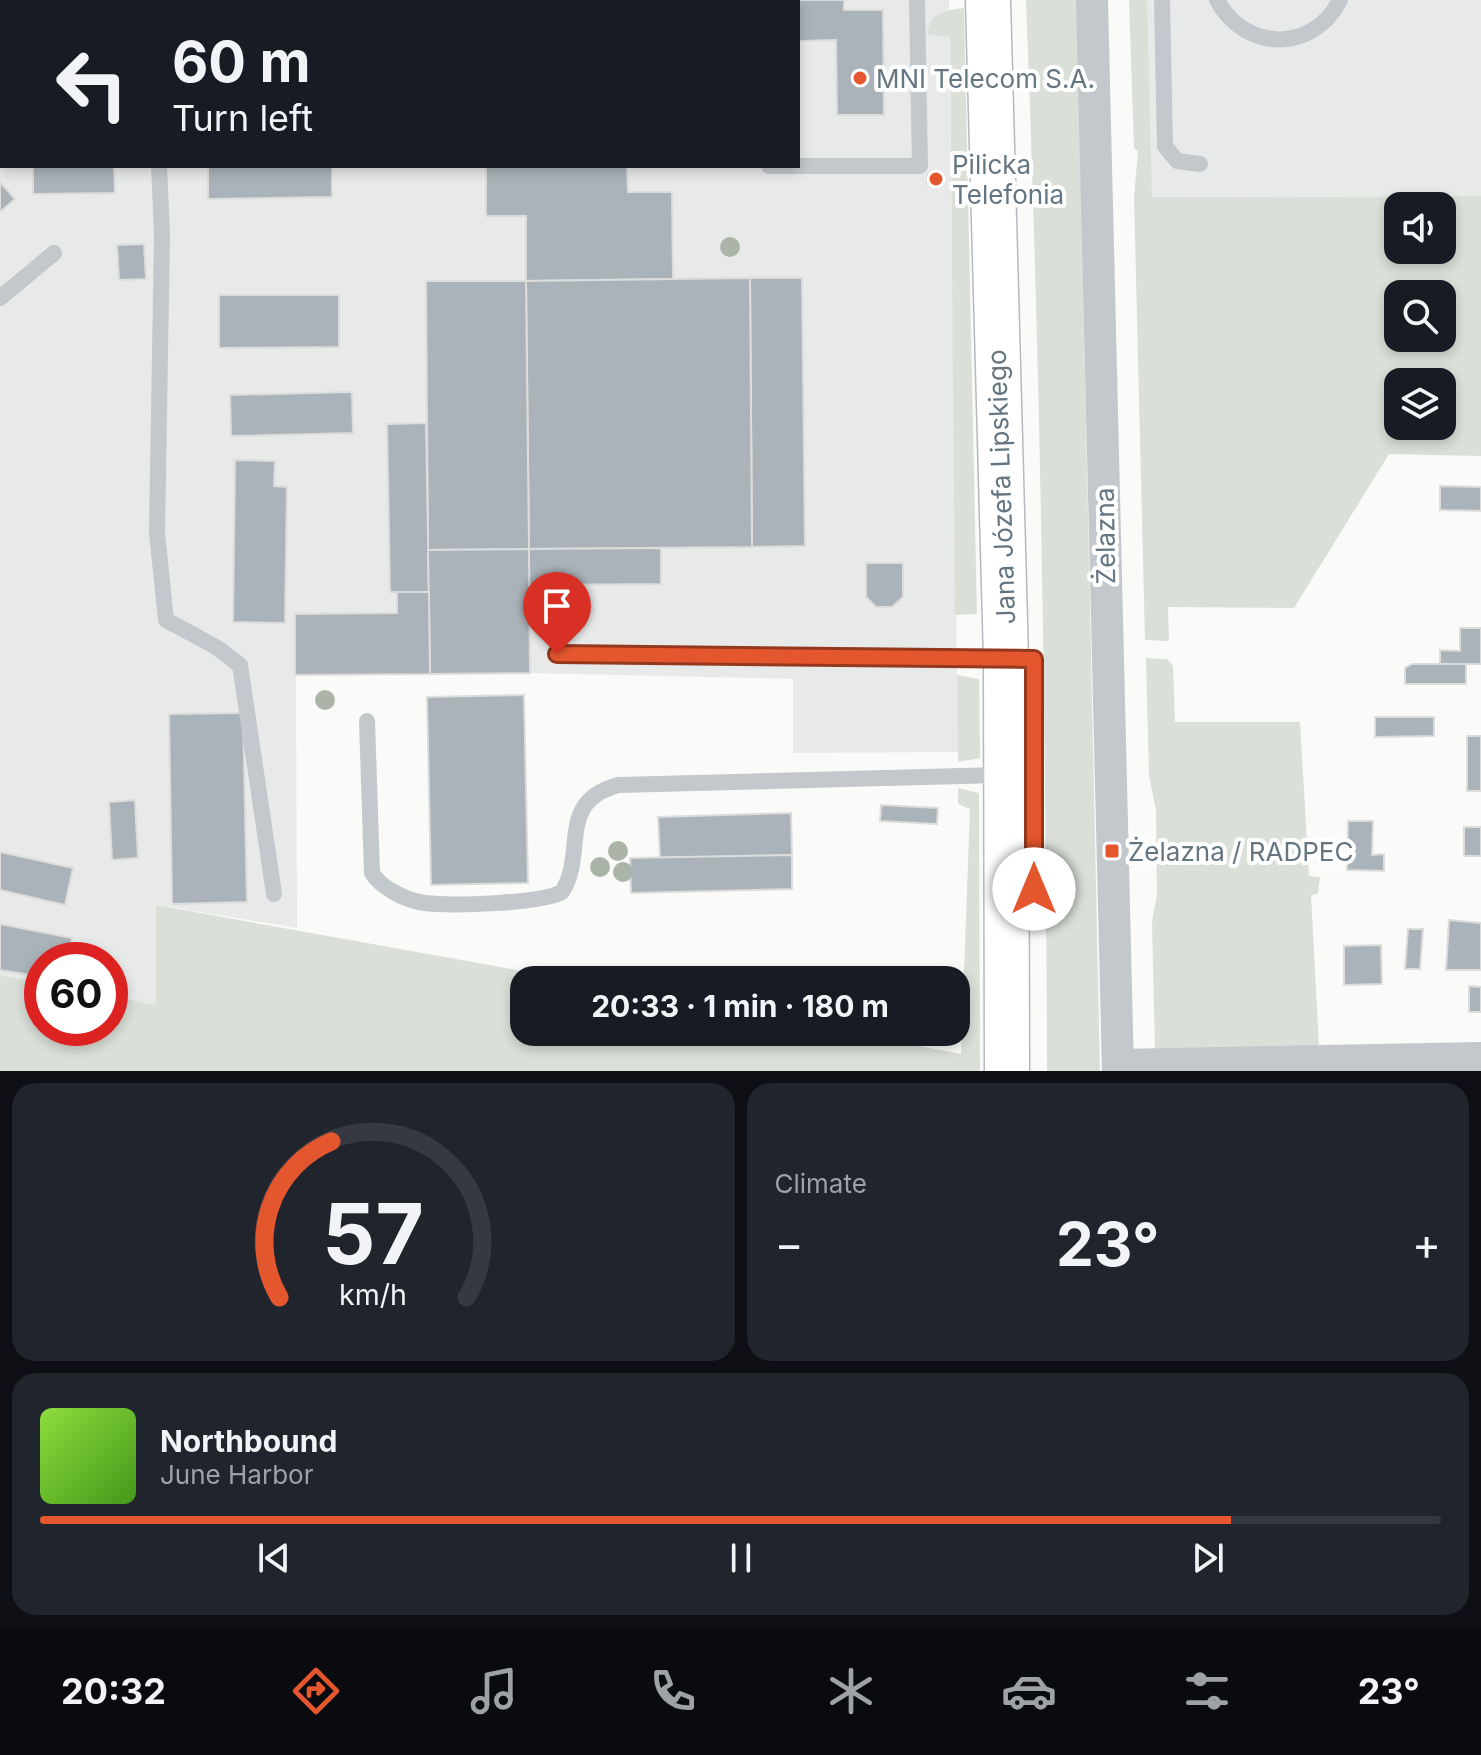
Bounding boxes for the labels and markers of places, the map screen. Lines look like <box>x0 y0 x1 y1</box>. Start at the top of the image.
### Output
place label: MNI Telecom S.A. <box>876 63 1095 94</box>
marker: MNI Telecom S.A. <box>851 69 869 87</box>
place label: Pilicka Telefonia <box>952 149 1064 210</box>
marker: Pilicka Telefonia <box>927 170 945 188</box>
pin <box>523 572 591 654</box>
place label: Żelazna / RADPEC <box>1128 836 1353 867</box>
marker: Żelazna / RADPEC <box>1103 842 1121 860</box>

